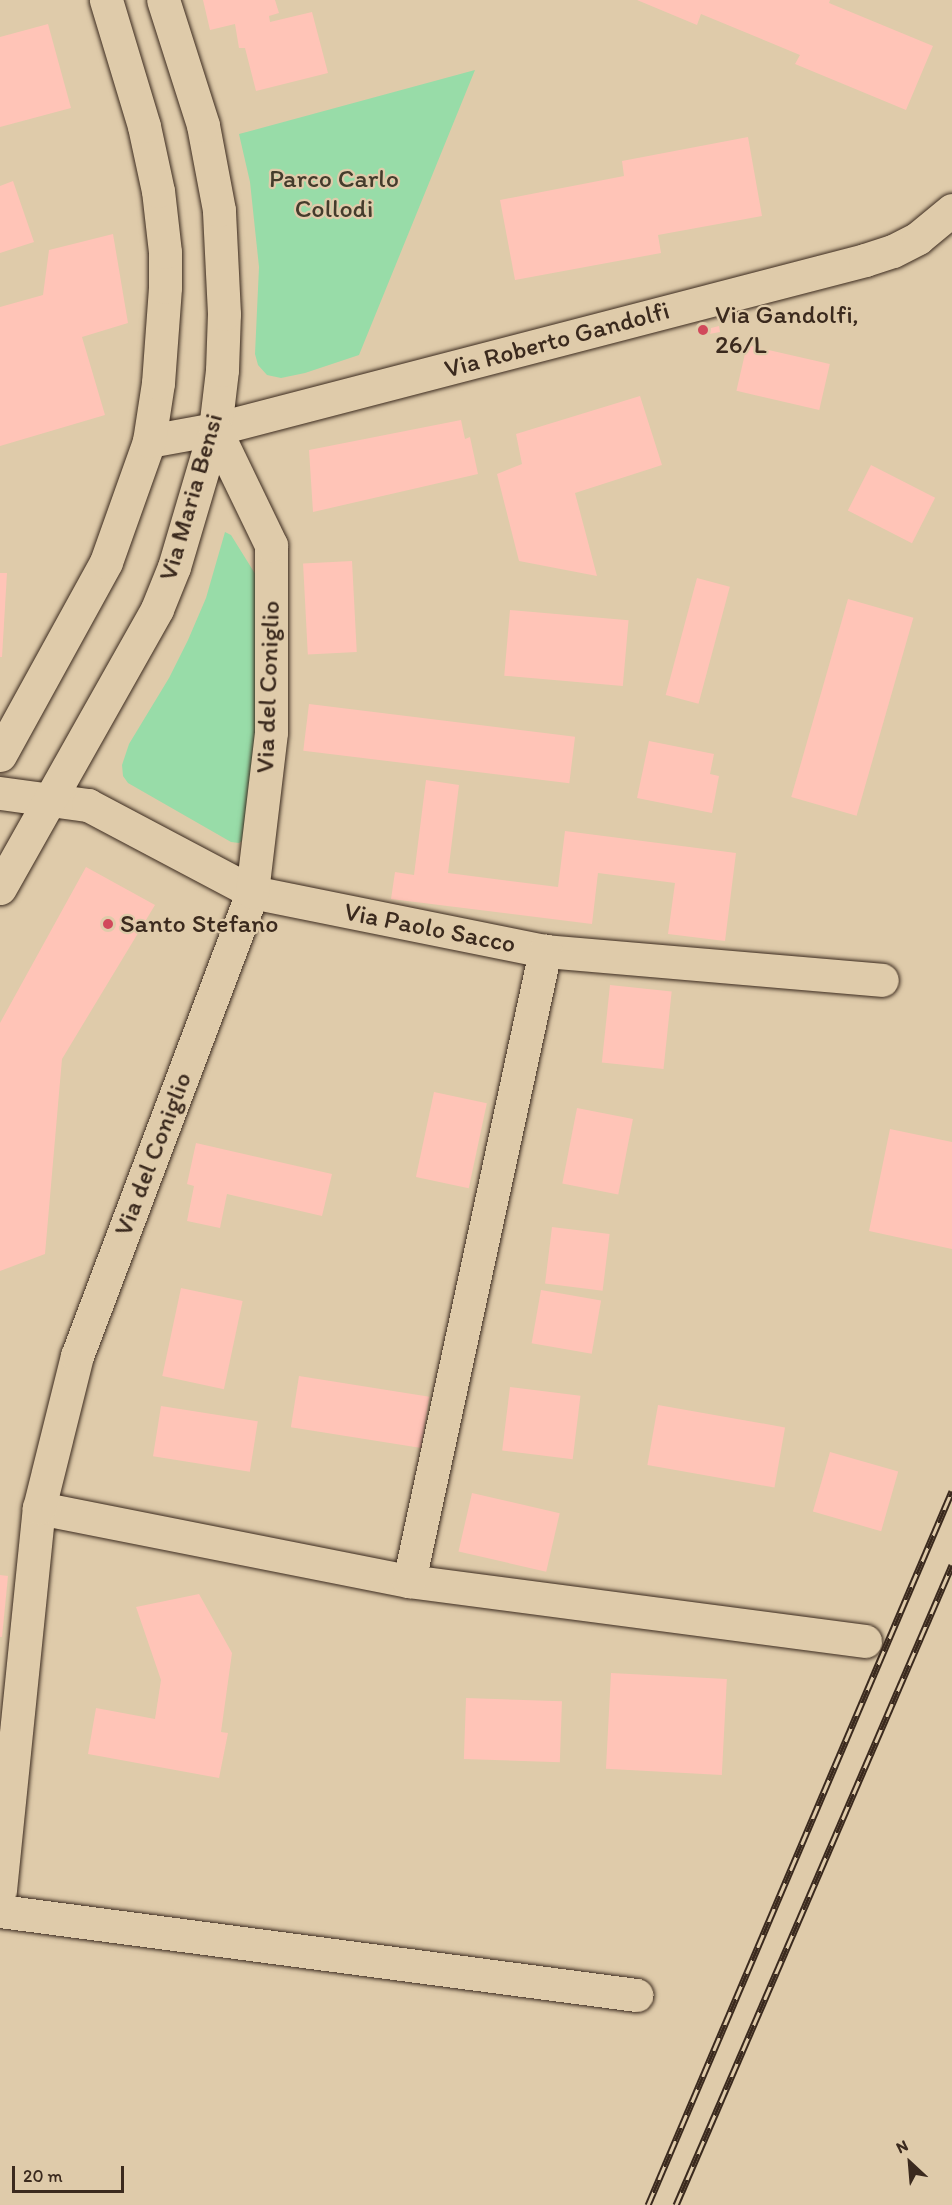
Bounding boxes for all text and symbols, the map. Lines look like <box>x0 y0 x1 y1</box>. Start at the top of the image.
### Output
park label: Parco Carlo Collodi <box>269 163 399 224</box>
street label: Via Roberto Gandolfi <box>441 295 673 385</box>
place label: Via Gandolfi, 26/L <box>715 299 859 360</box>
marker: Via Gandolfi, 26/L <box>696 323 710 337</box>
street label: Via Maria Bensi <box>152 410 230 584</box>
street label: Via del Coniglio <box>249 600 287 774</box>
street label: Via Paolo Sacco <box>342 896 518 960</box>
place label: Santo Stefano <box>120 908 279 940</box>
marker: Santo Stefano <box>101 917 115 931</box>
street label: Via del Coniglio <box>108 1068 198 1240</box>
north arrow <box>880 2133 940 2193</box>
text: N <box>893 2135 911 2157</box>
scale bar <box>15 2154 128 2192</box>
text: 20 m <box>23 2165 63 2187</box>

